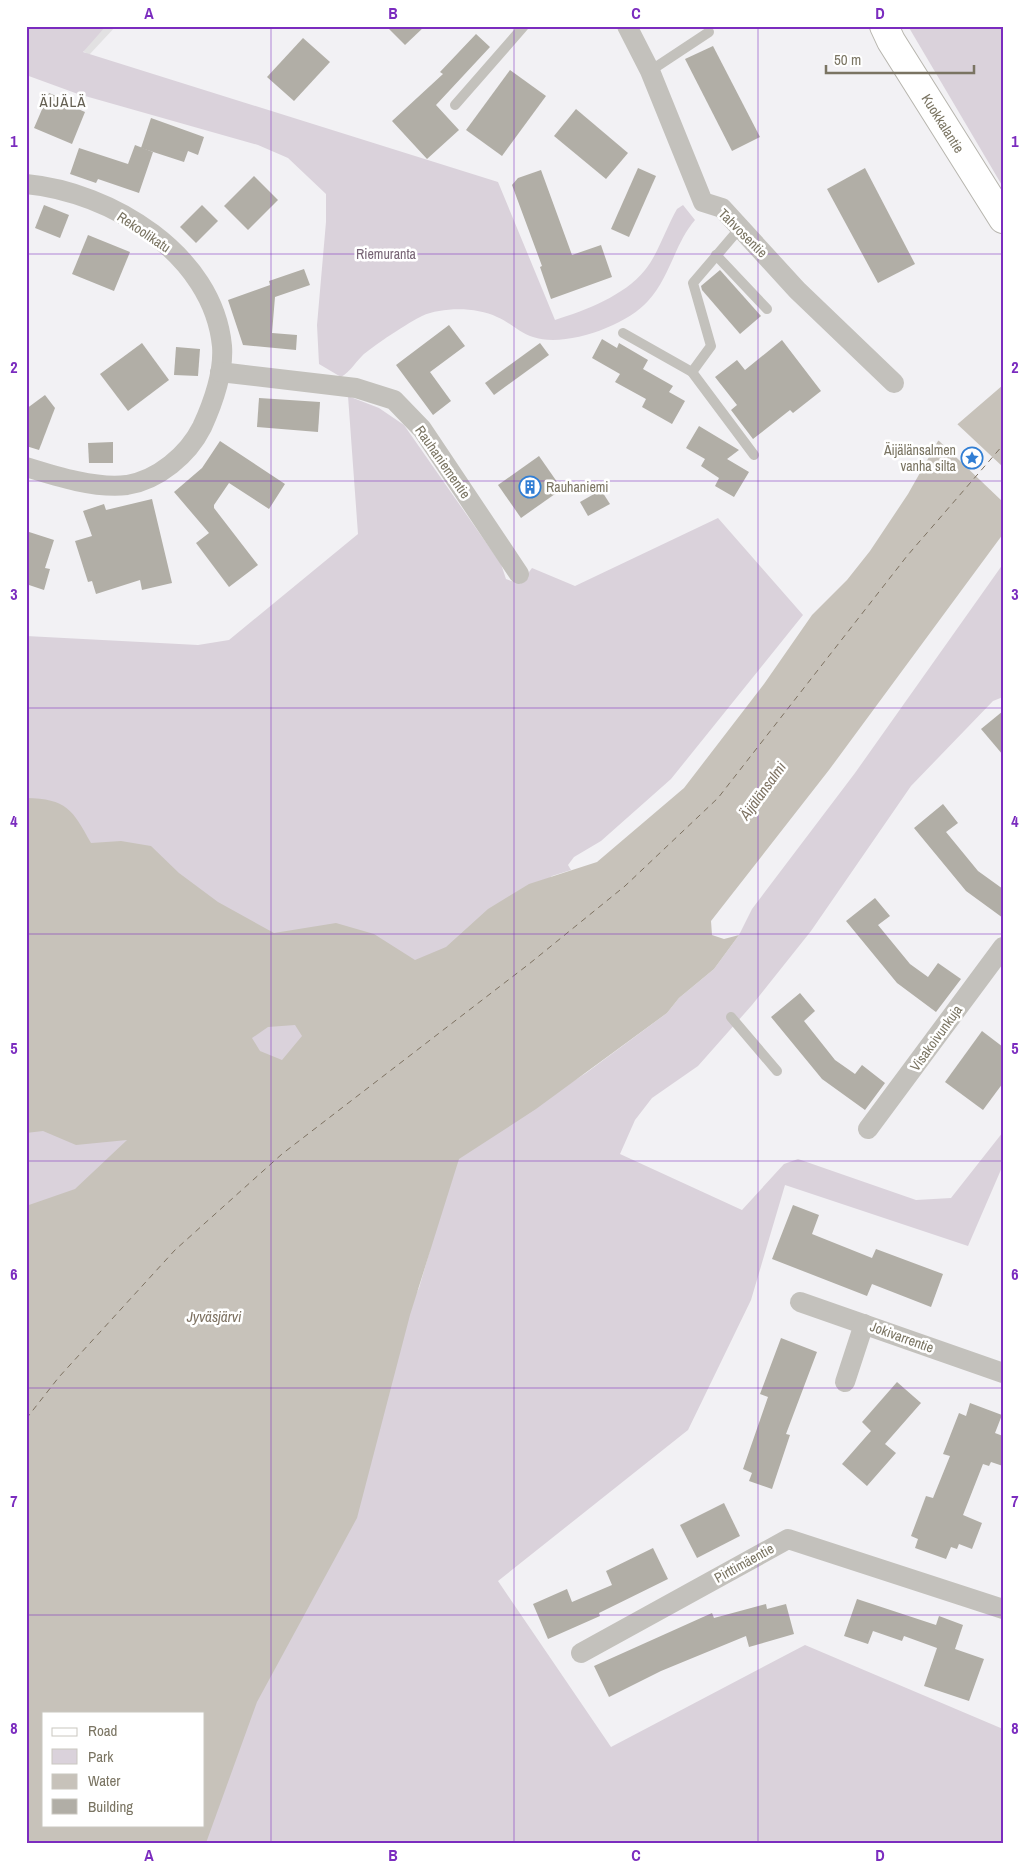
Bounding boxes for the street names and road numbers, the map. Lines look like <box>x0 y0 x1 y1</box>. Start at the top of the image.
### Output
street label: Kuokkalantie <box>918 91 968 156</box>
street label: Tahvosentie <box>715 205 771 261</box>
street label: Rekoolikatu <box>114 208 174 256</box>
street label: Rauhaniementie <box>411 422 475 502</box>
street label: Visakoivunkuja <box>906 1001 966 1075</box>
street label: Jokivarrentie <box>868 1317 936 1357</box>
street label: Pirttimäentie <box>711 1539 777 1587</box>

